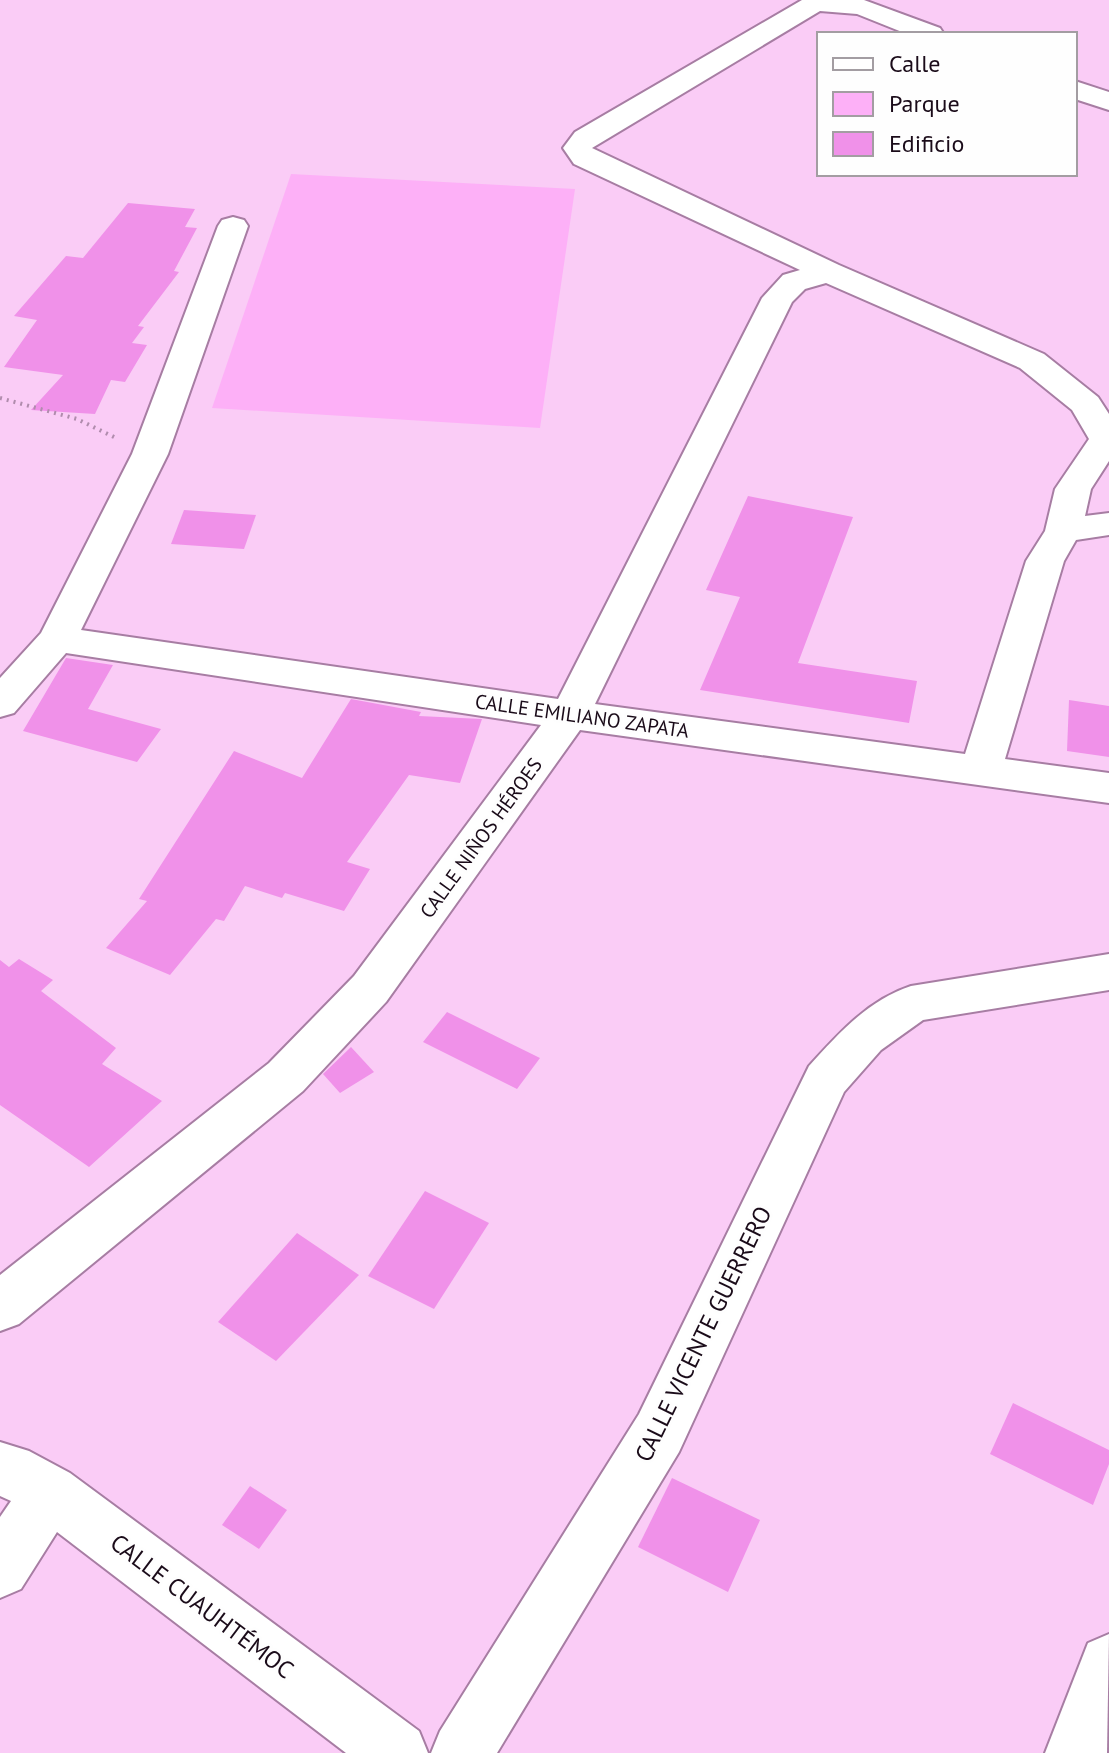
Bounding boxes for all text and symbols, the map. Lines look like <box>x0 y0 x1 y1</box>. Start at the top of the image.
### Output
legend <box>817 32 1077 176</box>
text: Calle <box>889 48 940 79</box>
text: Parque <box>889 88 960 119</box>
text: Edificio <box>889 128 964 159</box>
street label: CALLE EMILIANO ZAPATA <box>473 688 691 744</box>
street label: CALLE NIÑOS HÉROES <box>414 753 548 923</box>
street label: CALLE VICENTE GUERRERO <box>628 1201 778 1467</box>
street label: CALLE CUAUHTÉMOC <box>104 1527 300 1685</box>

